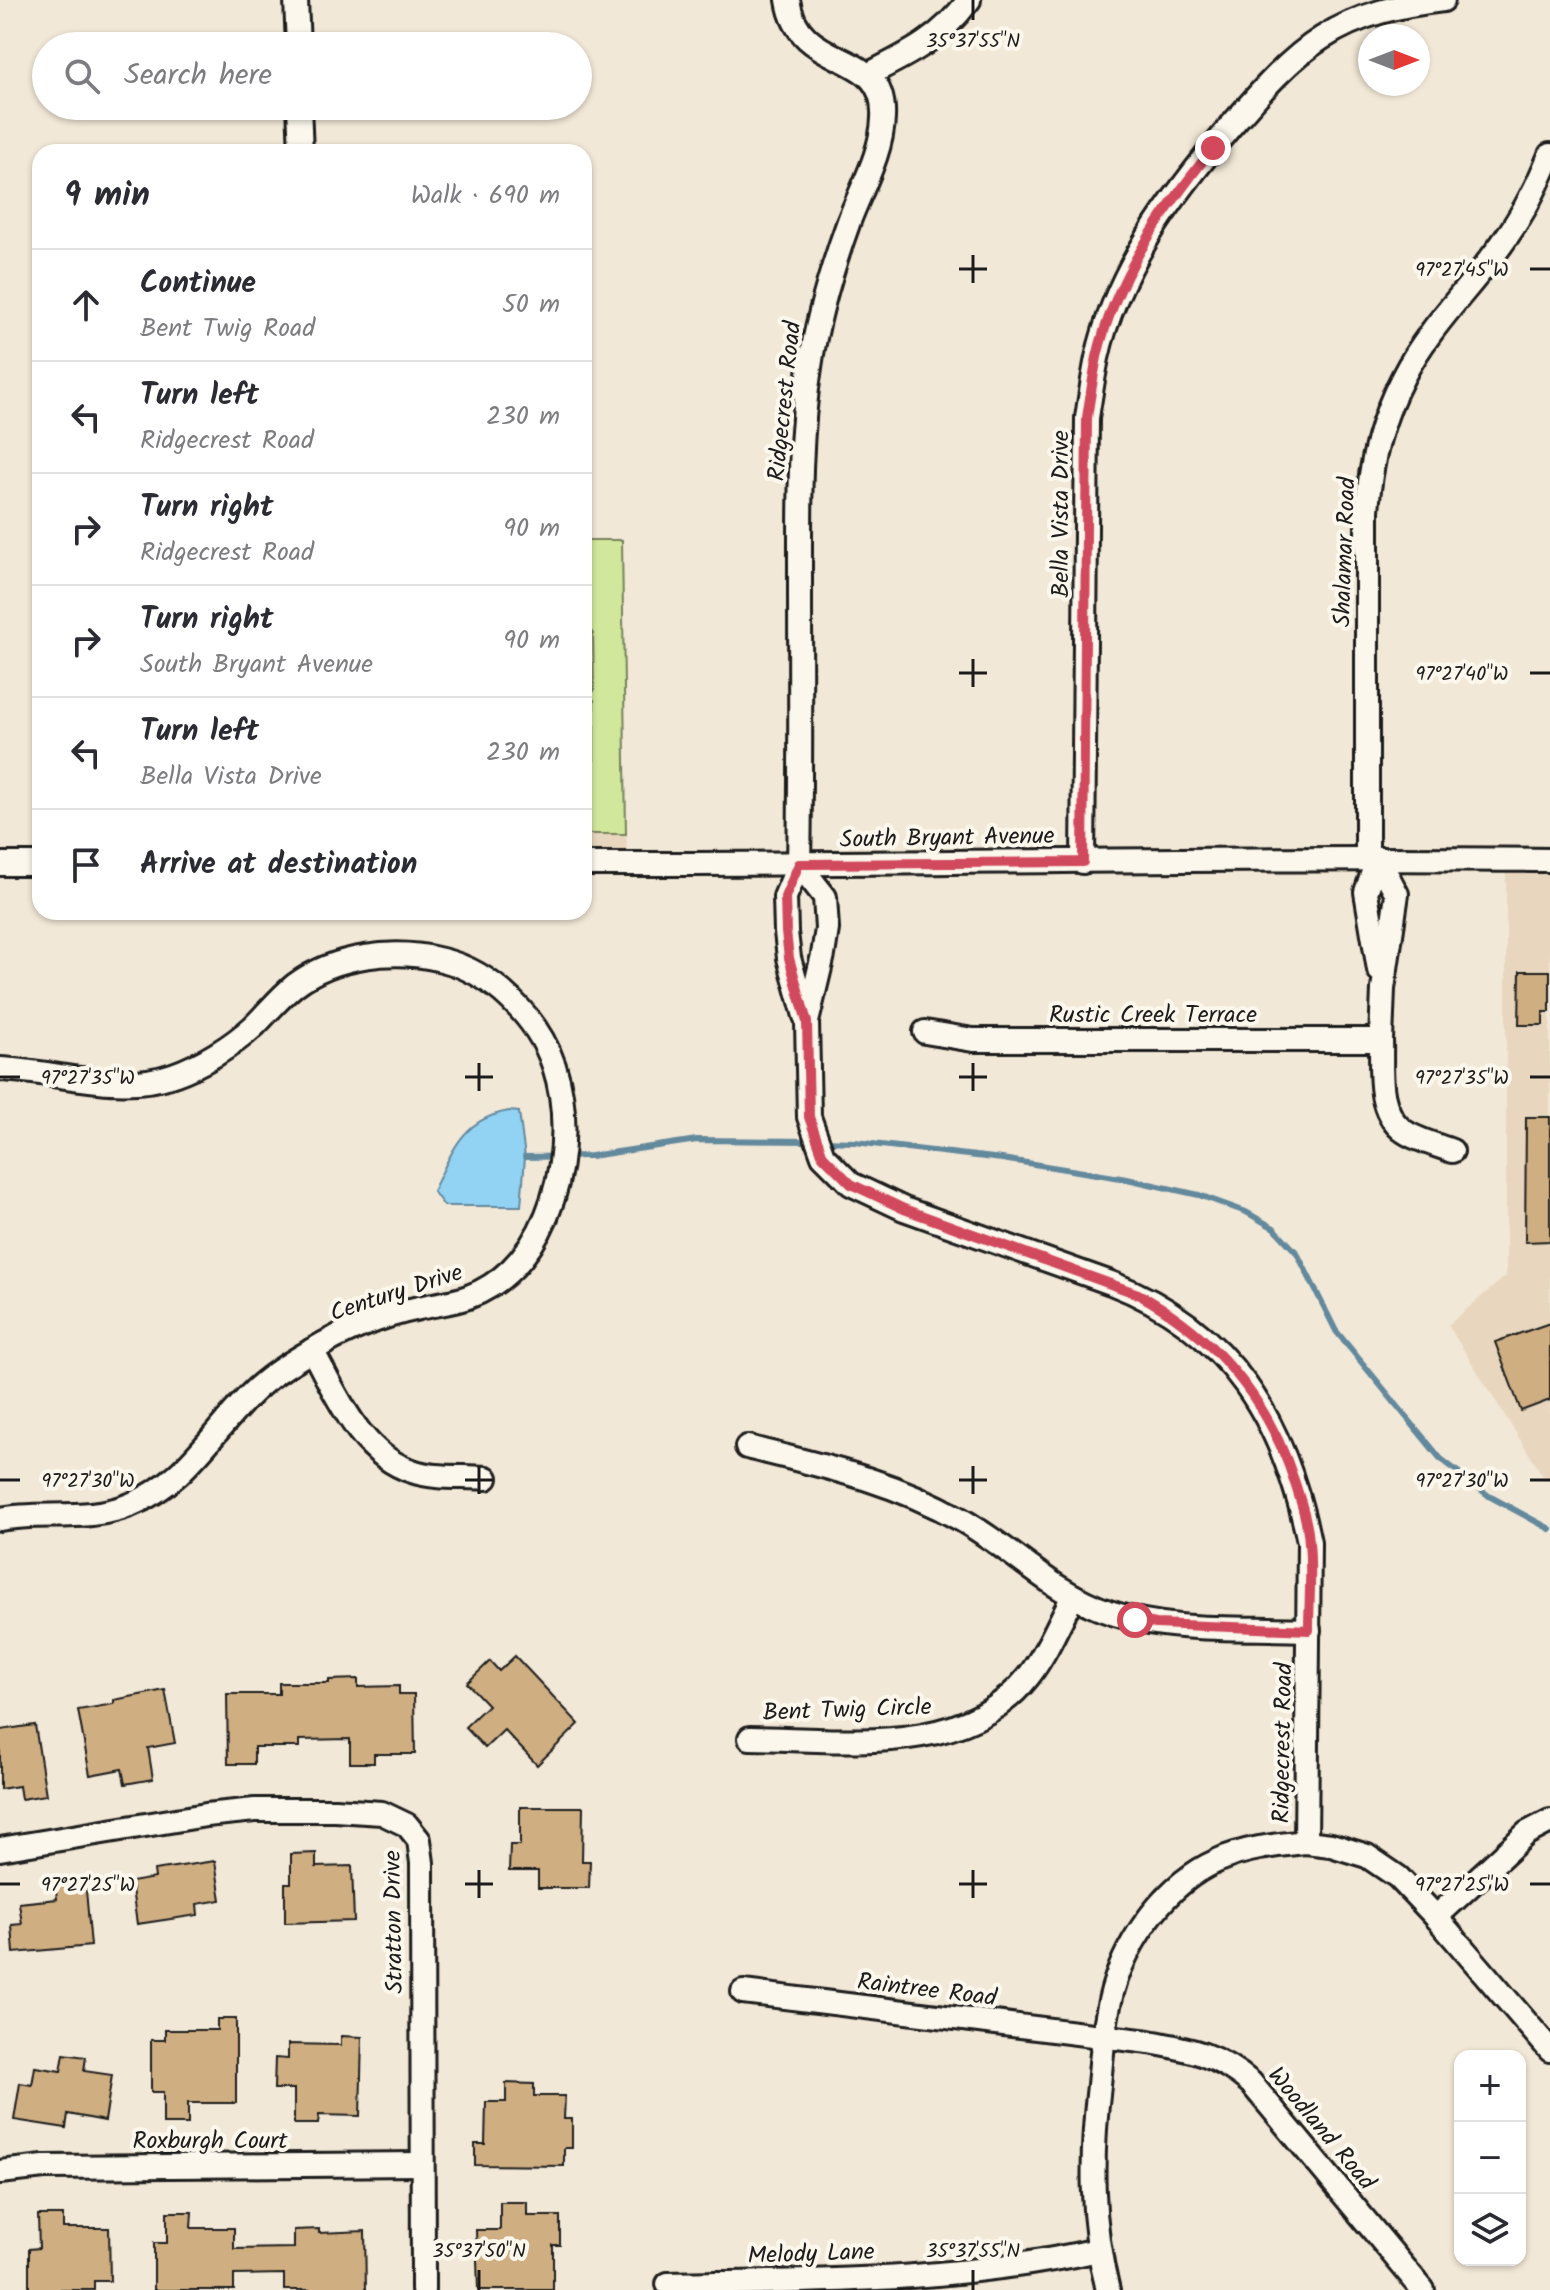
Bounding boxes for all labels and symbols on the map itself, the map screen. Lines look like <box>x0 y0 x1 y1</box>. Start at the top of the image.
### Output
north arrow <box>1358 24 1430 96</box>
text: 35°37'55"N <box>926 26 1020 58</box>
route end <box>1195 130 1231 166</box>
text: 97°27'45"W <box>1415 255 1509 287</box>
street label: Ridgecrest Road <box>758 318 813 483</box>
street label: Bella Vista Drive <box>1042 430 1081 598</box>
street label: Shalamar Road <box>1323 475 1368 628</box>
text: 97°27'40"W <box>1416 659 1508 691</box>
street label: South Bryant Avenue <box>839 817 1055 860</box>
street label: Rustic Creek Terrace <box>1049 996 1257 1035</box>
text: 97°27'35"W <box>41 1063 135 1095</box>
text: 97°27'35"W <box>1415 1063 1509 1095</box>
street label: Century Drive <box>325 1254 468 1333</box>
text: 97°27'30"W <box>41 1466 135 1498</box>
text: 97°27'30"W <box>1415 1466 1509 1498</box>
route start <box>1117 1602 1153 1638</box>
street label: Ridgecrest Road <box>1263 1661 1304 1824</box>
street label: Bent Twig Circle <box>762 1688 932 1733</box>
street label: Stratton Drive <box>374 1850 415 1994</box>
text: 97°27'25"W <box>41 1870 135 1902</box>
text: 97°27'25"W <box>1415 1870 1509 1902</box>
street label: Raintree Road <box>855 1963 1000 2019</box>
street label: Woodland Road <box>1257 2058 1385 2201</box>
street label: Roxburgh Court <box>132 2122 288 2161</box>
street label: Melody Lane <box>747 2233 876 2276</box>
text: 35°37'50"N <box>432 2236 526 2268</box>
text: 35°37'55"N <box>926 2236 1020 2268</box>

